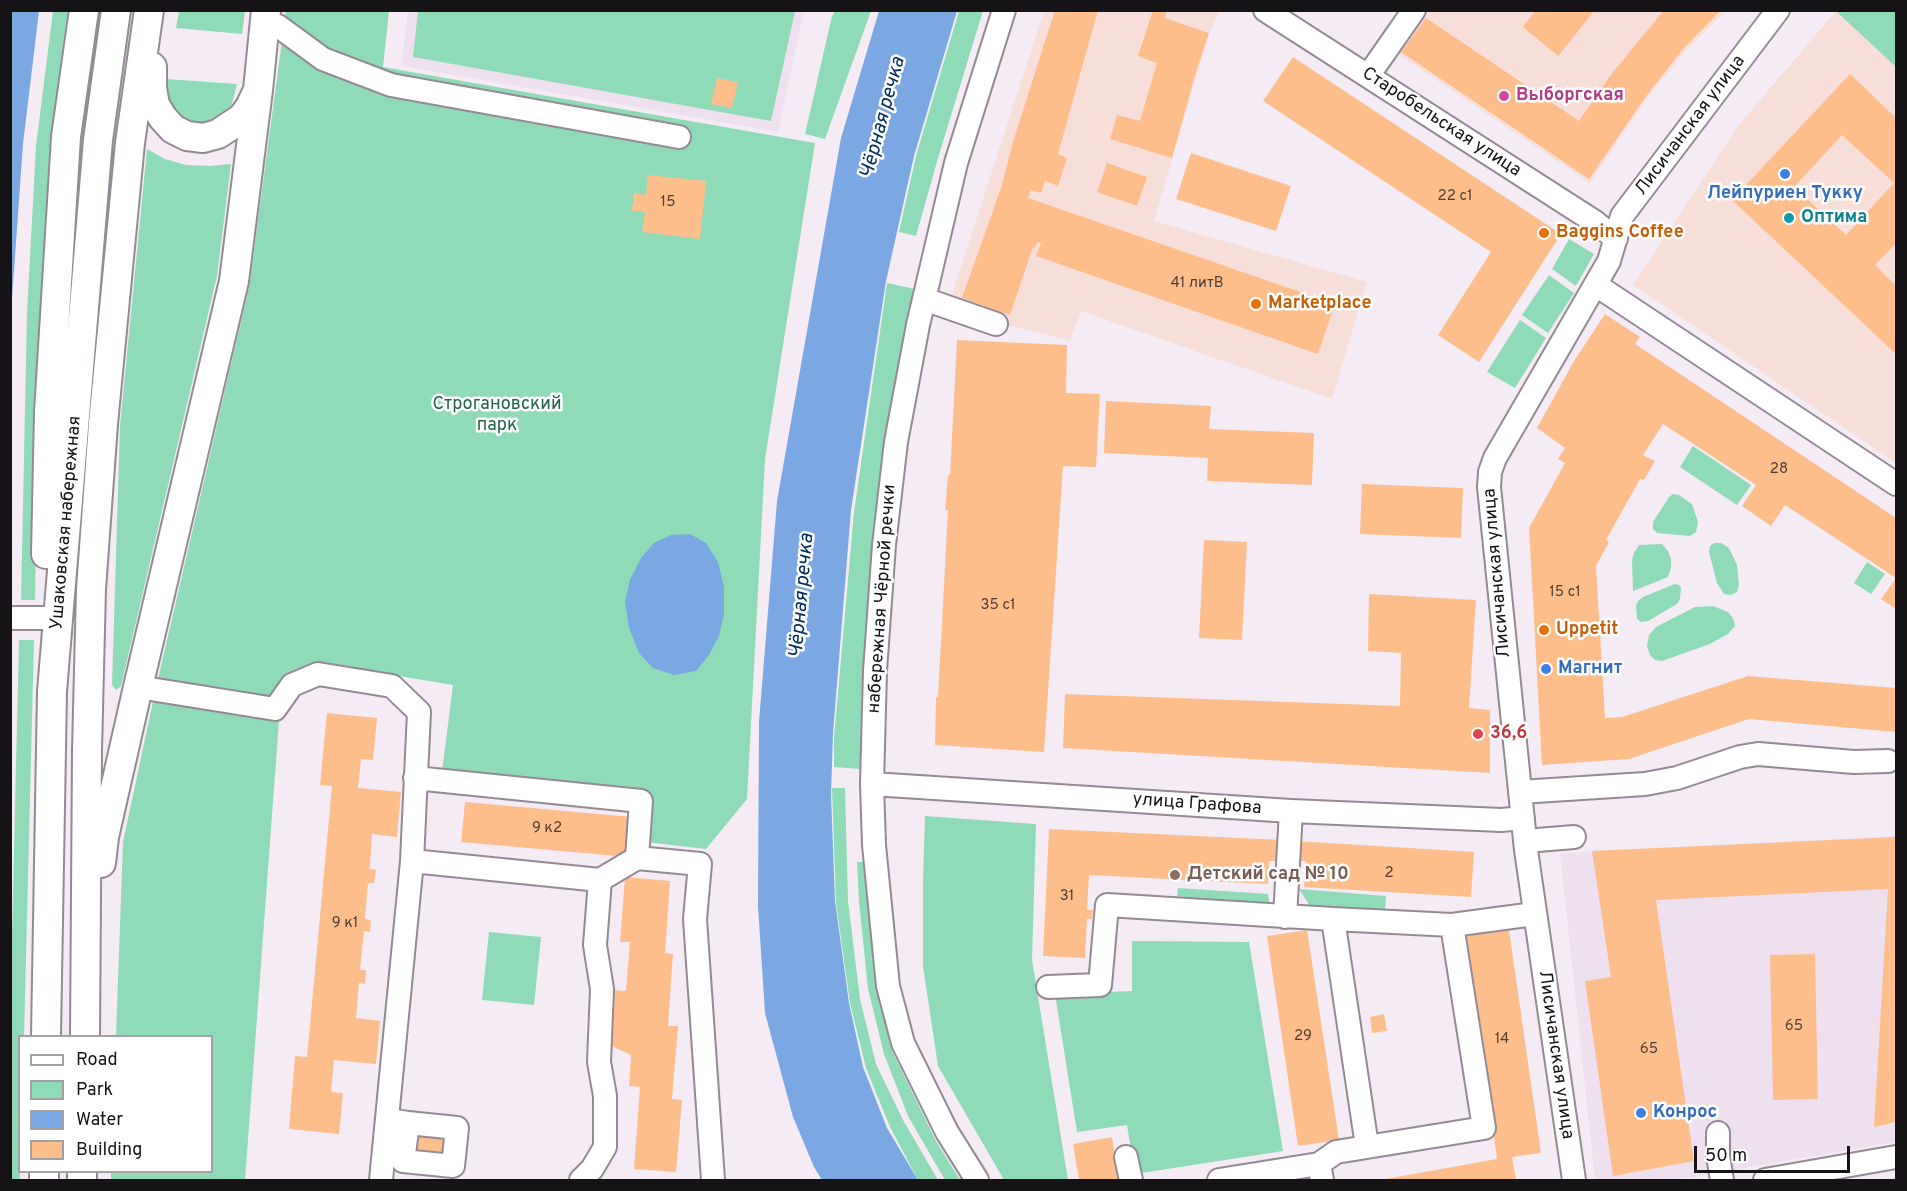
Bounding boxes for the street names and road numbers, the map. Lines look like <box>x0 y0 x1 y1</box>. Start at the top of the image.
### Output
street label: Лисичанская улица <box>1631 52 1751 200</box>
street label: Старобельская улица <box>1357 63 1525 183</box>
street label: Ушаковская набережная <box>47 415 87 631</box>
street label: набережная Чёрной речки <box>864 484 902 714</box>
street label: Лисичанская улица <box>1480 487 1516 659</box>
street label: улица Графова <box>1132 790 1262 820</box>
street label: Лисичанская улица <box>1532 969 1578 1141</box>

